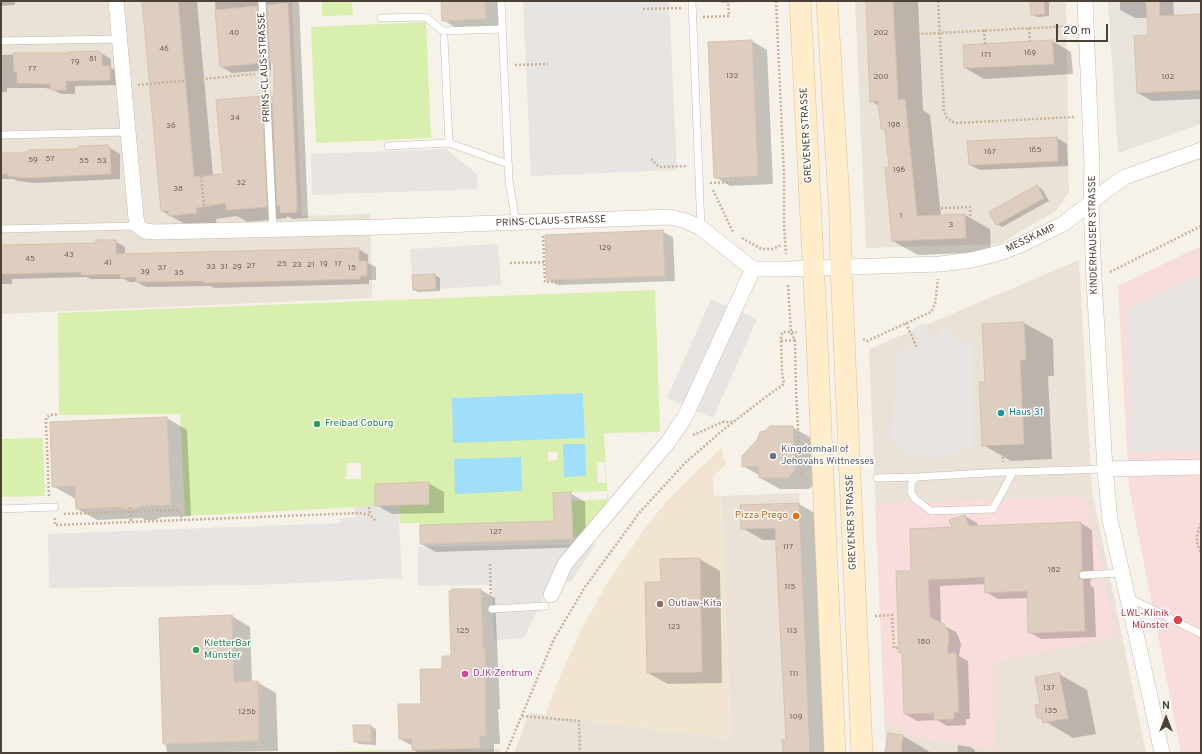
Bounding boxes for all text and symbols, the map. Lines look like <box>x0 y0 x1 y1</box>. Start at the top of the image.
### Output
street label: PRINS-CLAUS-STRASSE <box>256 11 274 123</box>
scale bar <box>1058 16 1110 42</box>
text: 20 m <box>1063 23 1091 39</box>
house number: 40 <box>229 28 239 38</box>
house number: 202 <box>874 28 888 38</box>
house number: 46 <box>159 44 169 54</box>
house number: 169 <box>1024 48 1036 58</box>
house number: 171 <box>981 50 991 60</box>
house number: 81 <box>89 54 97 64</box>
house number: 79 <box>71 57 79 67</box>
house number: 77 <box>28 64 36 74</box>
house number: 133 <box>726 71 738 81</box>
house number: 200 <box>873 72 889 82</box>
house number: 102 <box>1161 72 1175 82</box>
street label: GREVENER STRASSE <box>798 87 816 183</box>
house number: 34 <box>230 113 240 123</box>
house number: 198 <box>888 120 900 130</box>
house number: 36 <box>166 121 176 131</box>
house number: 165 <box>1029 145 1041 155</box>
house number: 167 <box>984 147 996 157</box>
house number: 57 <box>45 154 55 164</box>
house number: 59 <box>28 155 38 165</box>
house number: 55 <box>79 156 89 166</box>
house number: 53 <box>97 156 107 166</box>
house number: 196 <box>893 165 905 175</box>
street label: KINDERHAUSER STRASSE <box>1087 175 1101 295</box>
house number: 32 <box>236 178 246 188</box>
house number: 38 <box>173 184 183 194</box>
house number: 1 <box>900 211 902 221</box>
street label: PRINS-CLAUS-STRASSE <box>496 214 606 230</box>
house number: 3 <box>949 220 953 230</box>
street label: MESSKAMP <box>1004 222 1058 256</box>
house number: 129 <box>599 243 611 253</box>
house number: 43 <box>64 250 74 260</box>
house number: 45 <box>25 254 35 264</box>
house number: 41 <box>104 258 112 268</box>
house number: 25 <box>277 259 287 269</box>
house number: 19 <box>320 259 328 269</box>
house number: 17 <box>334 259 342 269</box>
house number: 23 <box>292 260 302 270</box>
house number: 21 <box>307 260 315 270</box>
house number: 27 <box>247 261 255 271</box>
house number: 33 <box>206 262 216 272</box>
house number: 31 <box>220 262 228 272</box>
house number: 29 <box>232 262 242 272</box>
house number: 37 <box>158 263 166 273</box>
house number: 15 <box>348 263 356 273</box>
house number: 39 <box>140 267 150 277</box>
house number: 35 <box>174 268 184 278</box>
place label: Haus 31 <box>1009 407 1043 419</box>
marker: Haus 31 <box>996 408 1006 418</box>
place label: Freibad Coburg <box>325 418 393 430</box>
marker: Freibad Coburg <box>312 419 322 429</box>
place label: Kingdomhall of Jehovahs Wittnesses <box>781 444 874 468</box>
marker: Kingdomhall of Jehovahs Wittnesses <box>768 451 778 461</box>
street label: GREVENER STRASSE <box>844 474 860 570</box>
place label: Pizza Prego <box>735 510 788 522</box>
marker: Pizza Prego <box>791 511 801 521</box>
house number: 127 <box>490 527 502 537</box>
house number: 117 <box>783 542 793 552</box>
house number: 182 <box>1048 565 1060 575</box>
house number: 115 <box>785 582 795 592</box>
place label: Outlaw-Kita <box>668 598 721 610</box>
marker: Outlaw-Kita <box>655 599 665 609</box>
place label: LWL-Klinik Münster <box>1121 608 1169 632</box>
marker: LWL-Klinik Münster <box>1172 614 1184 626</box>
house number: 123 <box>668 622 680 632</box>
house number: 125 <box>457 626 469 636</box>
house number: 113 <box>787 626 797 636</box>
house number: 180 <box>918 637 930 647</box>
place label: KletterBar Münster <box>204 638 251 662</box>
marker: KletterBar Münster <box>191 645 201 655</box>
place label: DJK Zentrum <box>473 668 533 680</box>
marker: DJK Zentrum <box>460 669 470 679</box>
house number: 111 <box>790 669 798 679</box>
house number: 137 <box>1043 683 1055 693</box>
north arrow <box>1146 698 1186 738</box>
text: N <box>1162 699 1170 713</box>
house number: 135 <box>1045 706 1057 716</box>
house number: 125b <box>238 707 256 717</box>
house number: 109 <box>790 712 802 722</box>

